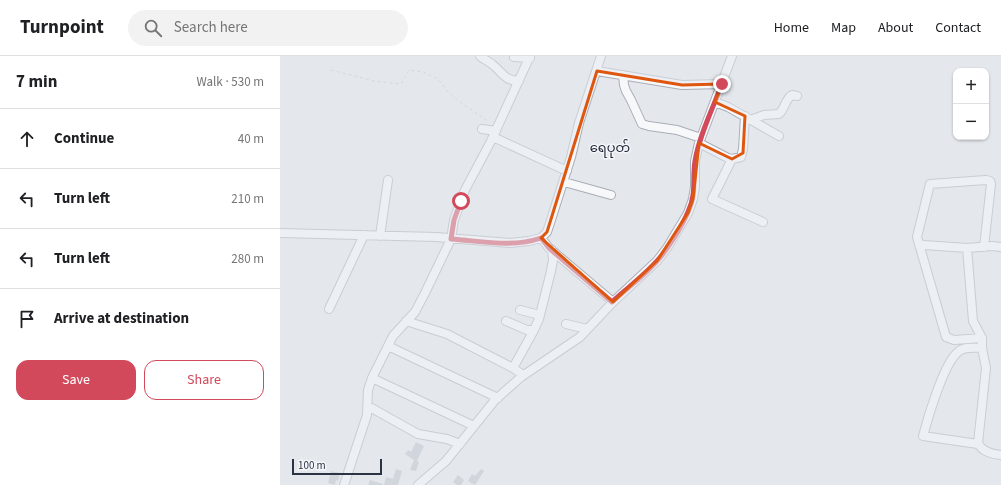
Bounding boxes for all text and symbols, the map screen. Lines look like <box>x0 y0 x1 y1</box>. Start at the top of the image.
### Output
search box <box>128 10 408 46</box>
text: Turnpoint <box>20 14 104 41</box>
icon: search <box>142 17 164 39</box>
text: Search here <box>174 17 248 38</box>
text: Home <box>774 18 809 38</box>
text: Map <box>831 18 856 38</box>
text: About <box>878 18 913 38</box>
text: Contact <box>935 18 981 38</box>
map controls <box>953 68 989 140</box>
button: + <box>953 68 989 104</box>
text: 7 min <box>16 70 57 94</box>
text: Walk · 530 m <box>196 73 264 91</box>
route end <box>713 75 731 93</box>
button: − <box>953 104 989 140</box>
icon: ahead <box>16 128 38 150</box>
text: Continue <box>54 128 114 149</box>
text: 40 m <box>238 130 264 148</box>
district label: ရေပုတ် <box>590 139 630 158</box>
icon: left <box>16 188 38 210</box>
text: Turn left <box>54 188 110 209</box>
text: 210 m <box>231 190 264 208</box>
route start <box>452 192 470 210</box>
icon: left <box>16 248 38 270</box>
text: Turn left <box>54 248 110 269</box>
text: 280 m <box>231 250 264 268</box>
icon: arrive <box>16 308 38 330</box>
text: Arrive at destination <box>54 308 189 329</box>
button: Save <box>16 360 136 400</box>
button: Share <box>144 360 264 400</box>
scale bar <box>292 457 382 476</box>
text: 100 m <box>298 458 326 473</box>

